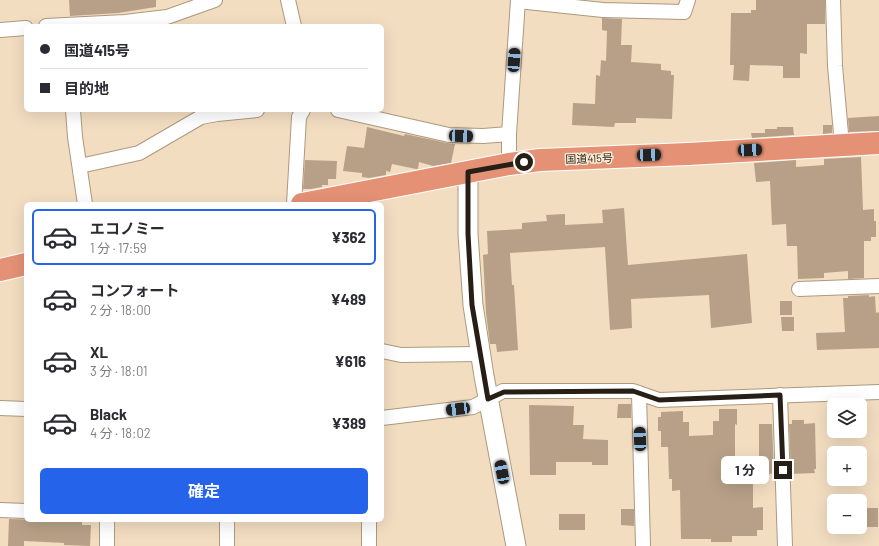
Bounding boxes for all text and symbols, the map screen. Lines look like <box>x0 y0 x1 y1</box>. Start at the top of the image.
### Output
text: 国道415号 <box>64 41 130 59</box>
car <box>507 48 521 72</box>
text: 目的地 <box>64 79 109 97</box>
car <box>449 130 473 142</box>
car <box>738 143 762 157</box>
car <box>637 149 661 161</box>
street label: 国道415号 <box>565 151 613 165</box>
route start <box>515 153 533 171</box>
icon: car <box>42 219 78 255</box>
text: エコノミー <box>90 219 165 237</box>
text: ¥362 <box>331 228 366 246</box>
text: 1 分 · 17:59 <box>90 240 147 256</box>
icon: car <box>42 281 78 317</box>
text: コンフォート <box>90 281 180 299</box>
text: ¥489 <box>331 290 366 308</box>
text: 2 分 · 18:00 <box>90 302 151 318</box>
icon: car <box>42 343 78 379</box>
text: XL <box>90 343 108 361</box>
text: ¥616 <box>334 352 366 370</box>
text: 3 分 · 18:01 <box>90 363 148 379</box>
map controls <box>827 398 867 534</box>
button: layers <box>827 398 867 438</box>
car <box>445 402 471 416</box>
icon: car <box>42 405 78 441</box>
text: Black <box>90 405 127 423</box>
text: ¥389 <box>332 414 366 432</box>
text: 4 分 · 18:02 <box>90 425 151 441</box>
car <box>634 427 646 451</box>
button: + <box>827 446 867 486</box>
callout: 1 分 <box>721 456 769 484</box>
car <box>494 459 510 485</box>
route end <box>774 461 792 479</box>
text: 1 分 <box>735 462 755 478</box>
button: 確定 <box>40 468 368 514</box>
button: − <box>827 494 867 534</box>

